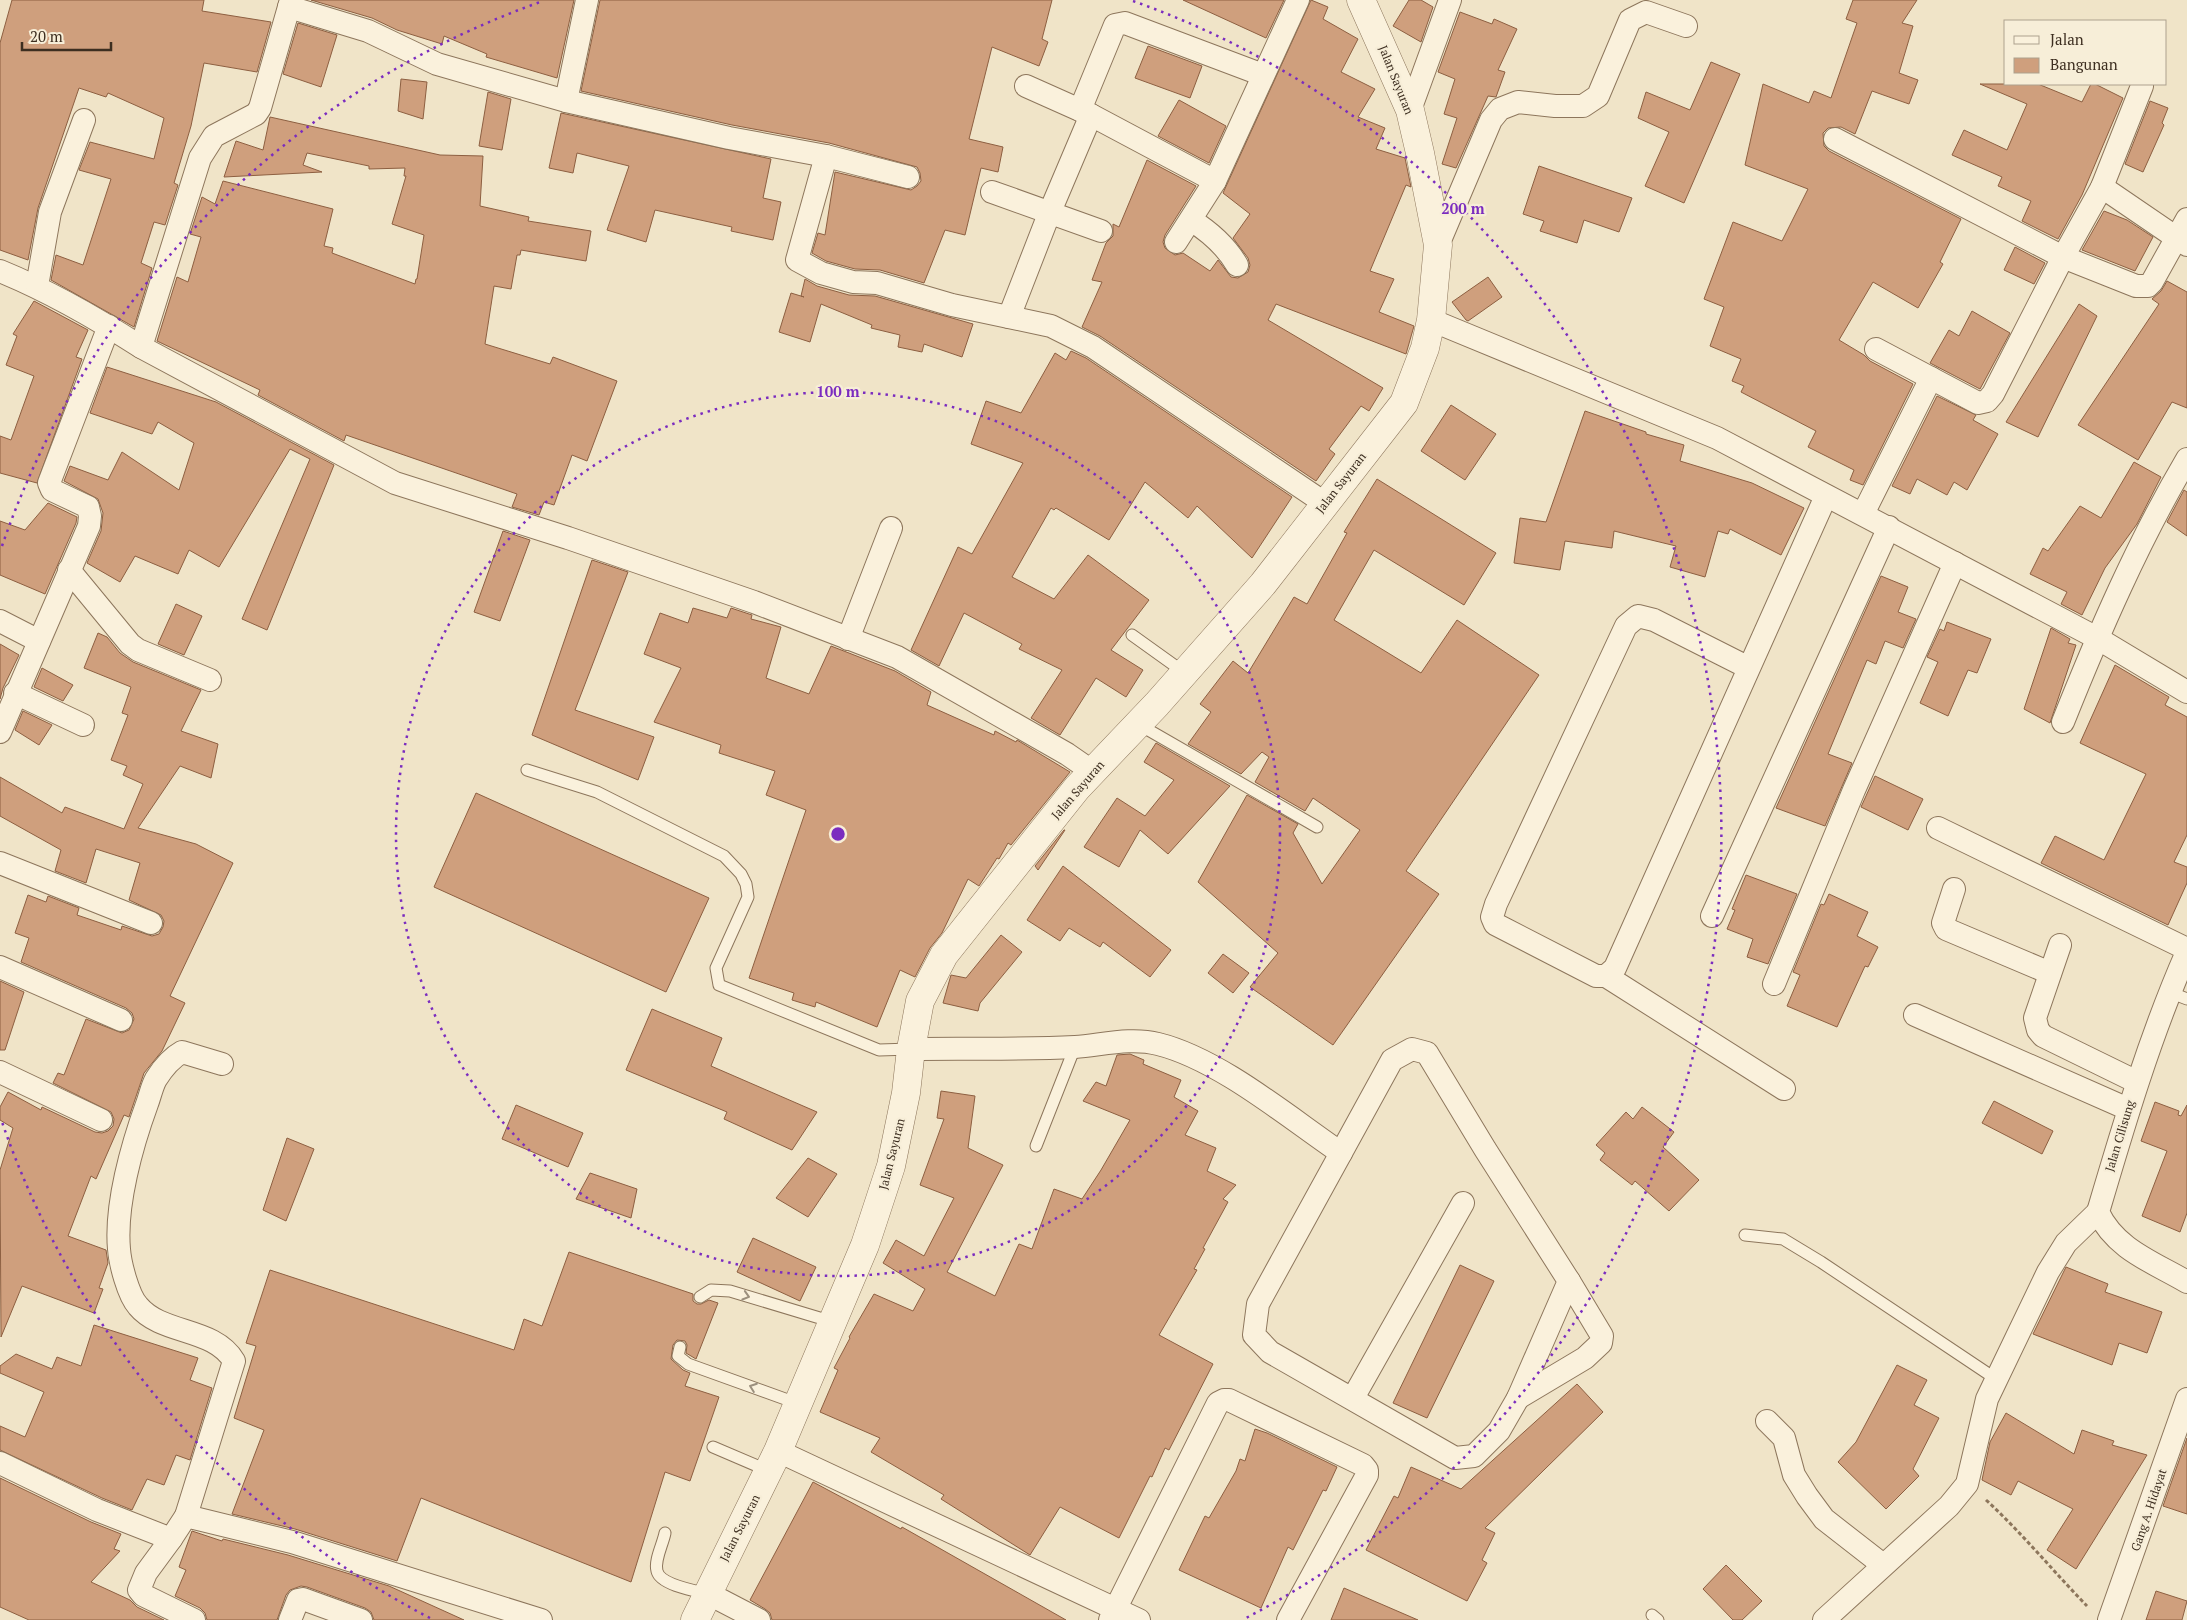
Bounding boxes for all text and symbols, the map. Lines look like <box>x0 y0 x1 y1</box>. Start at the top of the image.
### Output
scale bar <box>22 20 111 52</box>
legend <box>2004 20 2167 85</box>
text: 20 m <box>30 26 63 46</box>
text: Jalan <box>2050 29 2084 49</box>
street label: Jalan Sayuran <box>1376 43 1417 117</box>
text: Bangunan <box>2050 54 2118 74</box>
text: 200 m <box>1441 198 1485 218</box>
text: 100 m <box>816 381 860 401</box>
street label: Jalan Sayuran <box>1312 449 1369 516</box>
street label: Jalan Sayuran <box>1048 757 1107 822</box>
centre of rings <box>829 825 847 843</box>
street label: Jalan Cilisung <box>2102 1098 2138 1173</box>
street label: Jalan Sayuran <box>875 1117 908 1191</box>
one-way arrow <box>742 1290 750 1300</box>
one-way arrow <box>749 1383 758 1393</box>
street label: Gang A. Hidayat <box>2127 1466 2170 1553</box>
street label: Jalan Sayuran <box>716 1492 763 1564</box>

